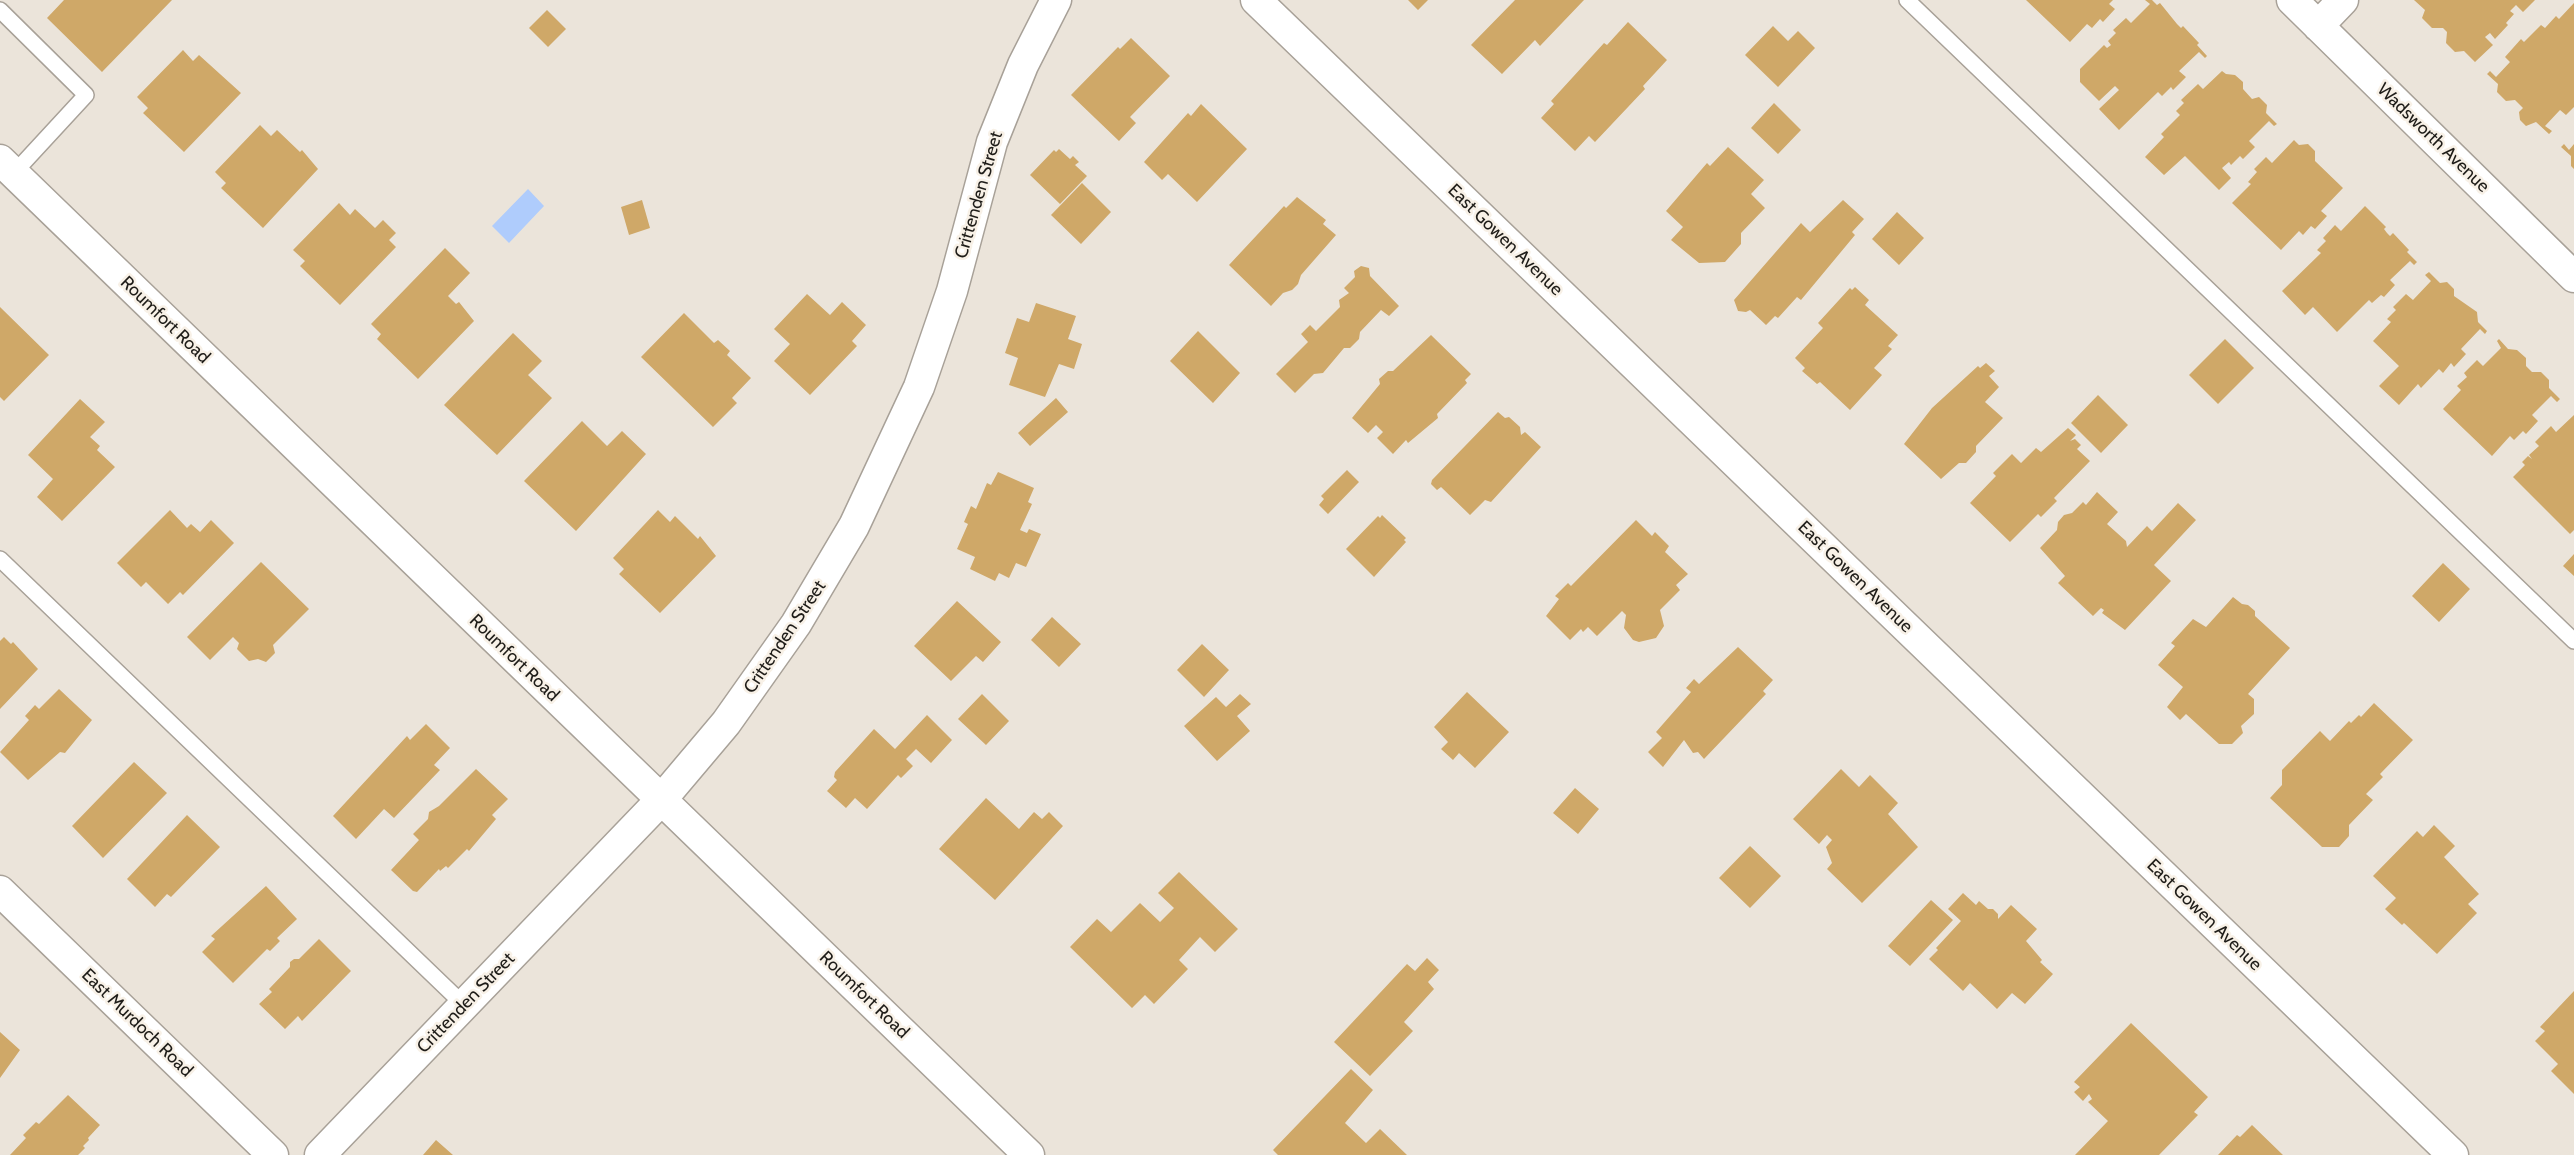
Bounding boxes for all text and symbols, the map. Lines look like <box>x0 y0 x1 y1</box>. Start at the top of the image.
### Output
street label: Wadsworth Avenue <box>2372 79 2494 197</box>
street label: Crittenden Street <box>951 129 1007 261</box>
street label: East Gowen Avenue <box>1443 180 1567 300</box>
street label: Roumfort Road <box>116 272 214 368</box>
street label: East Gowen Avenue <box>1793 517 1917 637</box>
street label: Crittenden Street <box>739 577 831 697</box>
street label: Roumfort Road <box>465 610 563 706</box>
street label: East Gowen Avenue <box>2142 855 2266 975</box>
street label: Roumfort Road <box>815 947 913 1043</box>
street label: Crittenden Street <box>413 948 519 1058</box>
street label: East Murdoch Road <box>77 964 197 1082</box>

